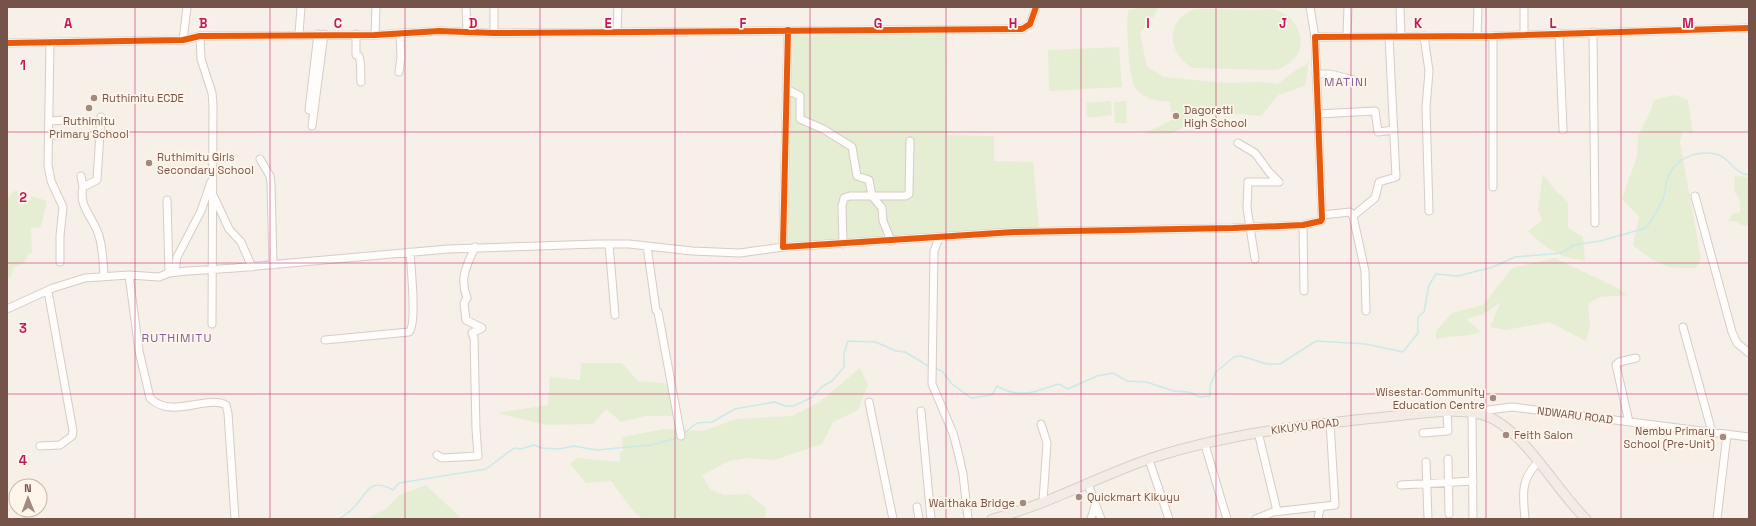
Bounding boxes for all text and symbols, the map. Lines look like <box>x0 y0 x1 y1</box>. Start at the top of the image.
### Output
text: A <box>64 15 73 32</box>
text: B <box>199 15 208 32</box>
text: C <box>334 15 342 32</box>
text: D <box>469 15 478 32</box>
text: E <box>604 15 612 32</box>
text: F <box>740 15 747 32</box>
text: G <box>874 15 882 32</box>
text: H <box>1009 15 1017 32</box>
text: I <box>1146 15 1150 32</box>
text: J <box>1279 15 1287 32</box>
text: K <box>1414 15 1423 32</box>
text: L <box>1549 15 1557 32</box>
text: M <box>1682 15 1694 32</box>
text: 1 <box>20 57 26 74</box>
district label: MATINI <box>1324 74 1368 90</box>
place label: Ruthimitu ECDE <box>102 91 184 105</box>
marker: Ruthimitu ECDE <box>89 93 99 103</box>
marker: Ruthimitu Primary School <box>84 103 94 113</box>
place label: Dagoretti High School <box>1184 103 1247 130</box>
marker: Dagoretti High School <box>1171 111 1181 121</box>
place label: Ruthimitu Primary School <box>49 114 129 141</box>
place label: Ruthimitu Girls Secondary School <box>157 150 254 177</box>
marker: Ruthimitu Girls Secondary School <box>144 158 154 168</box>
text: 2 <box>19 189 27 206</box>
text: 3 <box>19 320 27 337</box>
district label: RUTHIMITU <box>142 330 212 346</box>
place label: Wisestar Community Education Centre <box>1376 385 1485 412</box>
marker: Wisestar Community Education Centre <box>1488 393 1498 403</box>
street label: NDWARU ROAD <box>1536 403 1614 427</box>
street label: KIKUYU ROAD <box>1270 415 1340 437</box>
place label: Nembu Primary School (Pre-Unit) <box>1624 424 1715 451</box>
place label: Feith Salon <box>1514 428 1573 442</box>
marker: Feith Salon <box>1501 430 1511 440</box>
marker: Nembu Primary School (Pre-Unit) <box>1718 432 1728 442</box>
text: 4 <box>19 452 27 469</box>
north arrow <box>8 478 48 518</box>
text: N <box>24 481 32 495</box>
place label: Quickmart Kikuyu <box>1087 490 1180 504</box>
marker: Quickmart Kikuyu <box>1074 492 1084 502</box>
place label: Waithaka Bridge <box>929 496 1015 510</box>
marker: Waithaka Bridge <box>1018 498 1028 508</box>

